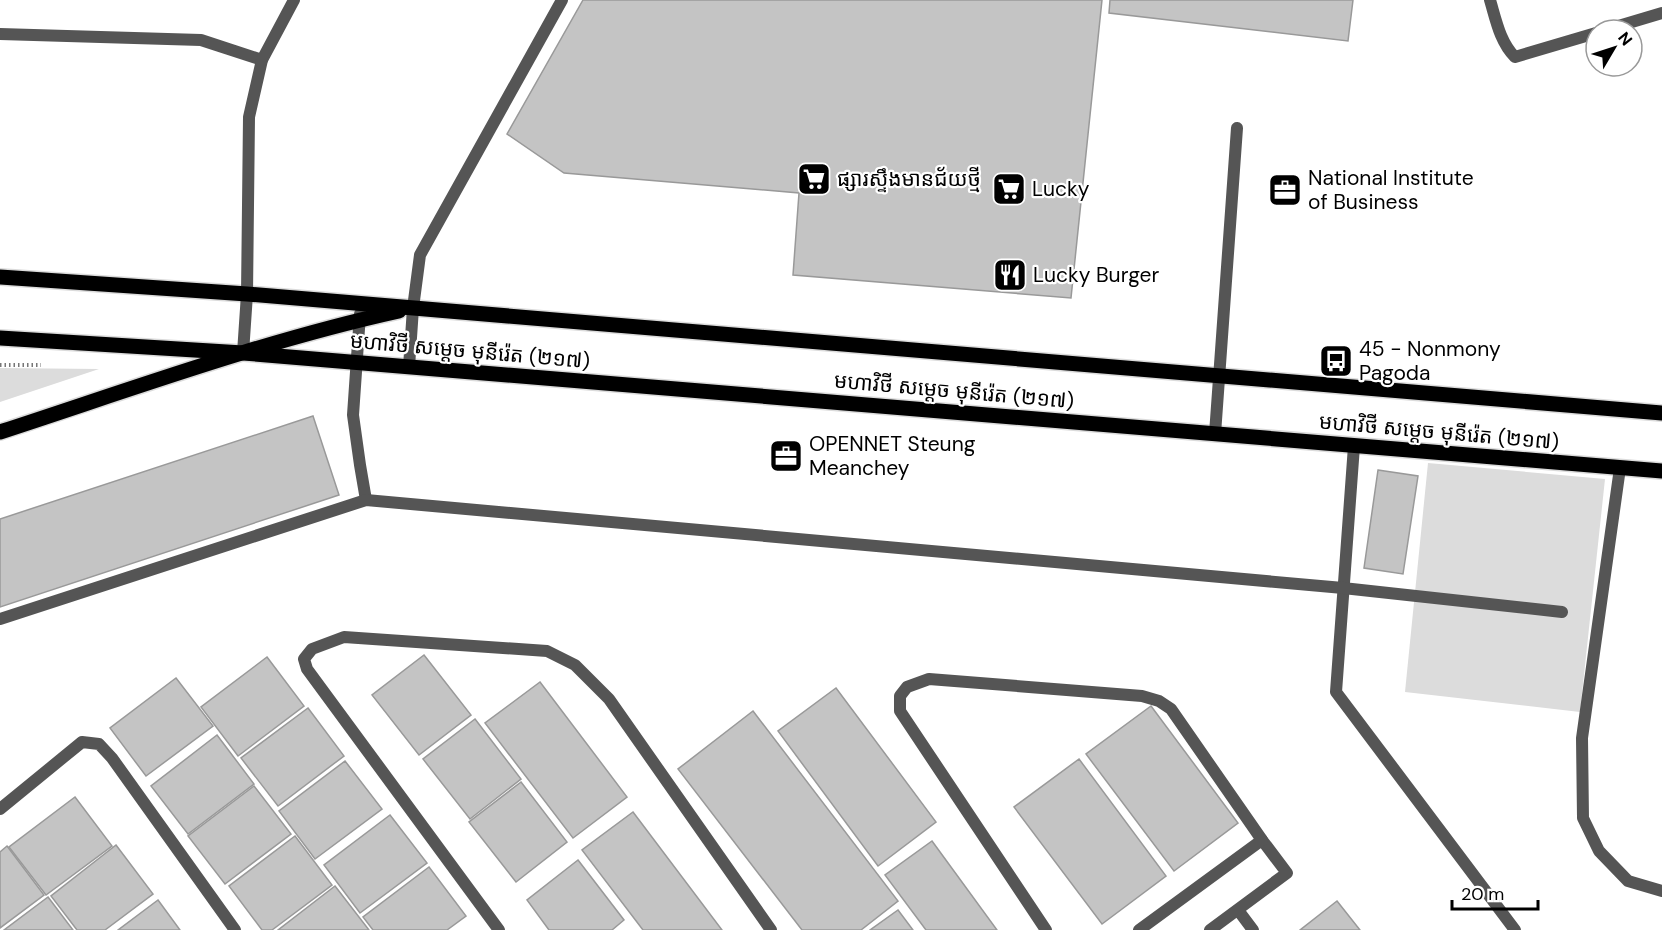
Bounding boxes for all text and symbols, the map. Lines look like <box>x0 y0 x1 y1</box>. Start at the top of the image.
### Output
north arrow <box>1584 18 1644 78</box>
text: N <box>1613 28 1637 50</box>
supermarket icon: ផ្សារស្ទឹងមានជ័យថ្មី <box>796 161 832 197</box>
place label: National Institute of Business <box>1308 164 1474 216</box>
place label: ផ្សារស្ទឹងមានជ័យថ្មី <box>837 165 981 193</box>
supermarket icon: Lucky <box>991 171 1027 207</box>
office icon: National Institute of Business <box>1267 172 1303 208</box>
place label: Lucky <box>1032 175 1090 203</box>
restaurant icon: Lucky Burger <box>992 257 1028 293</box>
place label: Lucky Burger <box>1033 261 1159 289</box>
street label: មហាវិថី សម្តេច មុនីរ៉េត (២១៧) <box>349 327 591 375</box>
place label: 45 - Nonmony Pagoda <box>1359 335 1501 387</box>
bus stop icon: 45 - Nonmony Pagoda <box>1318 343 1354 379</box>
street label: មហាវិថី សម្តេច មុនីរ៉េត (២១៧) <box>833 367 1075 415</box>
street label: មហាវិថី សម្តេច មុនីរ៉េត (២១៧) <box>1318 408 1560 456</box>
place label: OPENNET Steung Meanchey <box>809 430 976 482</box>
office icon: OPENNET Steung Meanchey <box>768 438 804 474</box>
scale bar <box>1452 873 1538 911</box>
text: 20 m <box>1461 882 1504 906</box>

